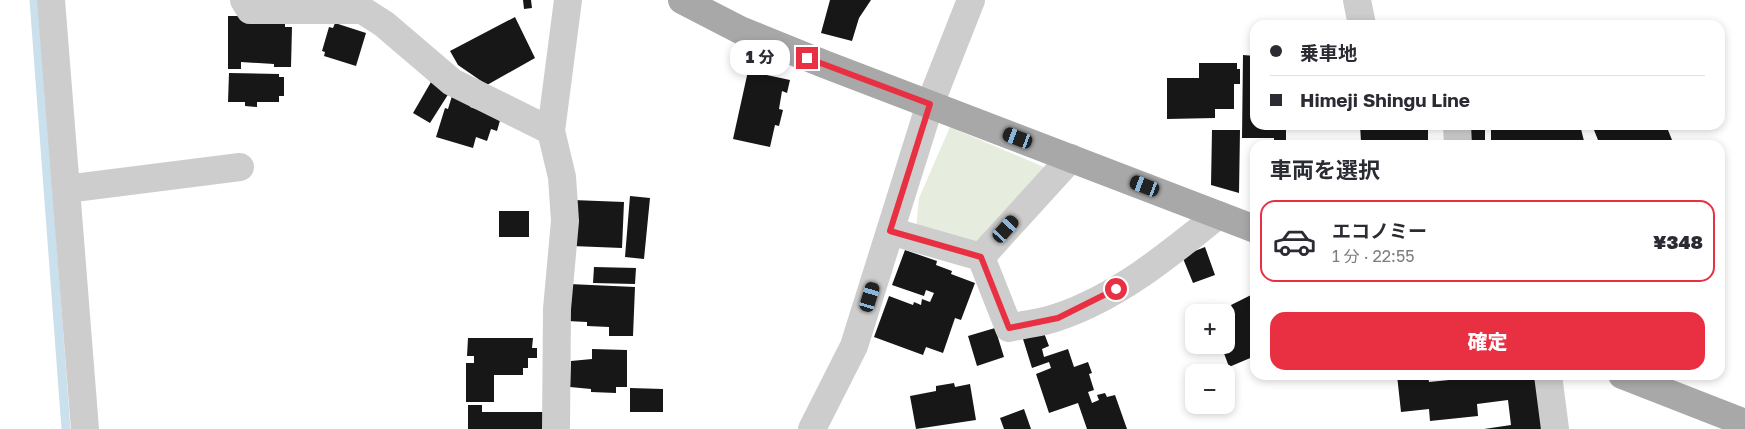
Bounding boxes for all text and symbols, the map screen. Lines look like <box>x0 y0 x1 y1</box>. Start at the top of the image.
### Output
callout: 1 分 <box>730 40 790 76</box>
text: 乗車地 <box>1300 41 1357 64</box>
text: 1 分 <box>746 47 774 67</box>
route end <box>796 47 818 69</box>
text: Himeji Shingu Line <box>1300 88 1470 111</box>
car <box>1001 126 1034 150</box>
text: 車両を選択 <box>1270 156 1380 183</box>
car <box>1128 174 1161 198</box>
car <box>990 213 1021 245</box>
icon: car <box>1272 219 1317 264</box>
text: エコノミー <box>1332 219 1427 242</box>
text: ¥348 <box>1653 230 1703 253</box>
text: 1 分 · 22:55 <box>1332 246 1414 266</box>
route start <box>1105 278 1127 300</box>
car <box>858 280 881 314</box>
map controls <box>1185 304 1235 414</box>
button: + <box>1185 304 1235 354</box>
button: 確定 <box>1270 312 1705 370</box>
button: − <box>1185 364 1235 414</box>

